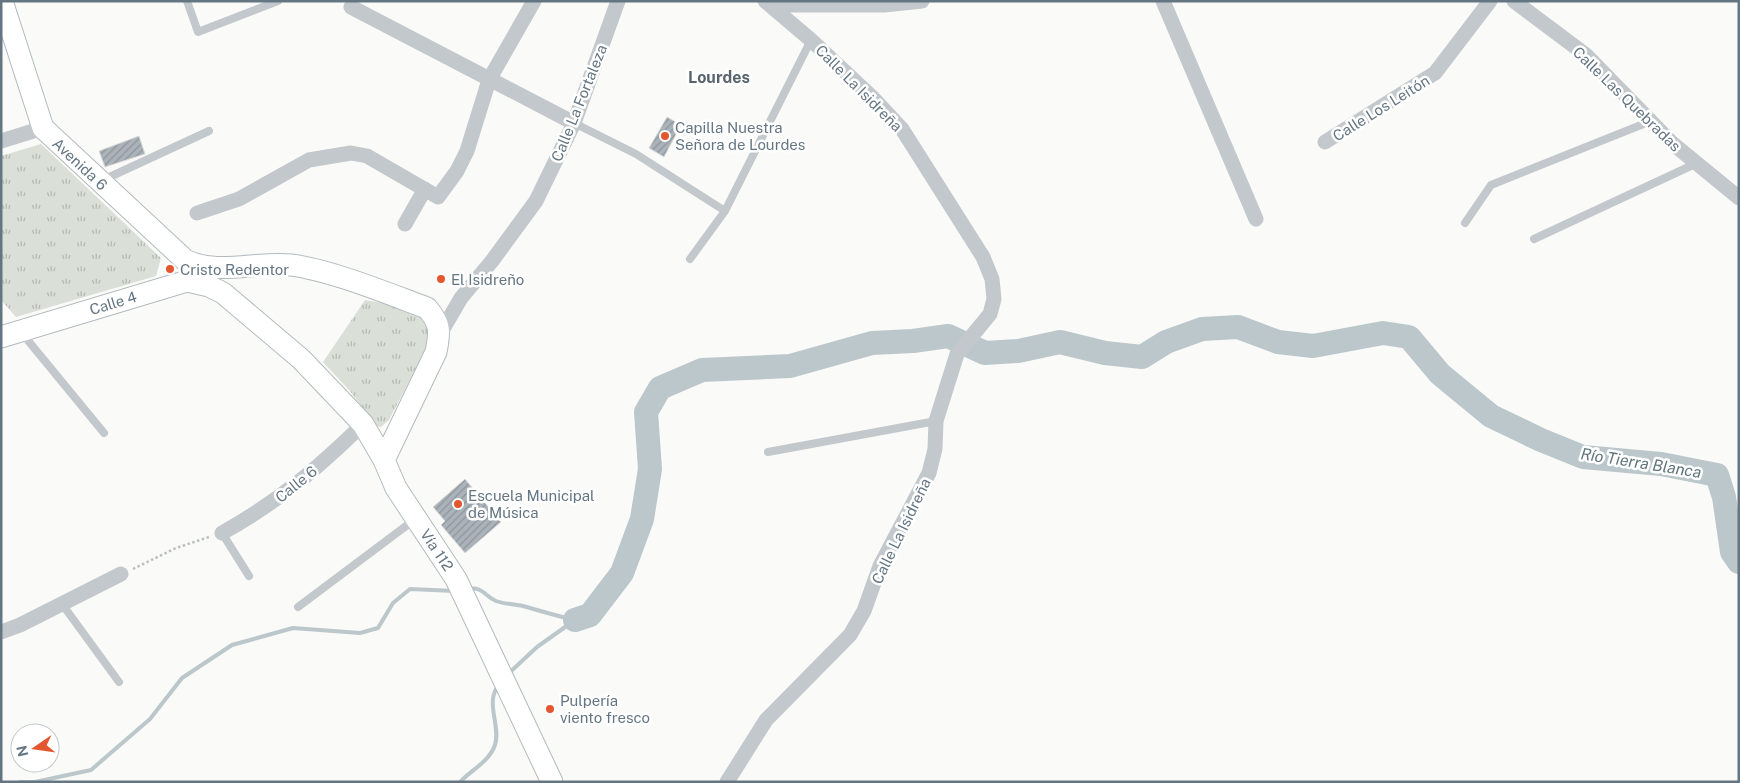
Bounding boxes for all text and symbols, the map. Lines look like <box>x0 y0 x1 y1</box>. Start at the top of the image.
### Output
street label: Calle La Isidreña <box>812 41 906 135</box>
street label: Calle La Fortaleza <box>548 42 610 164</box>
street label: Calle Las Quebradas <box>1570 43 1684 155</box>
district label: Lourdes <box>688 68 750 87</box>
street label: Calle Los Leitón <box>1330 72 1432 144</box>
place label: Capilla Nuestra Señora de Lourdes <box>675 119 805 153</box>
marker: Capilla Nuestra Señora de Lourdes <box>659 130 671 142</box>
street label: Avenida 6 <box>49 135 111 193</box>
place label: Cristo Redentor <box>180 261 289 278</box>
marker: Cristo Redentor <box>164 263 176 275</box>
place label: El Isidreño <box>451 271 524 288</box>
marker: El Isidreño <box>435 273 447 285</box>
street label: Calle 4 <box>87 288 139 318</box>
water label: Río Tierra Blanca <box>1579 444 1703 482</box>
street label: Calle 6 <box>272 462 320 506</box>
street label: Calle La Isidreña <box>868 476 934 586</box>
place label: Escuela Municipal de Música <box>468 487 595 521</box>
marker: Escuela Municipal de Música <box>452 498 464 510</box>
street label: Vía 112 <box>417 526 457 574</box>
place label: Pulpería viento fresco <box>560 692 650 726</box>
marker: Pulpería viento fresco <box>544 703 556 715</box>
north arrow <box>10 723 60 773</box>
text: N <box>13 744 31 758</box>

